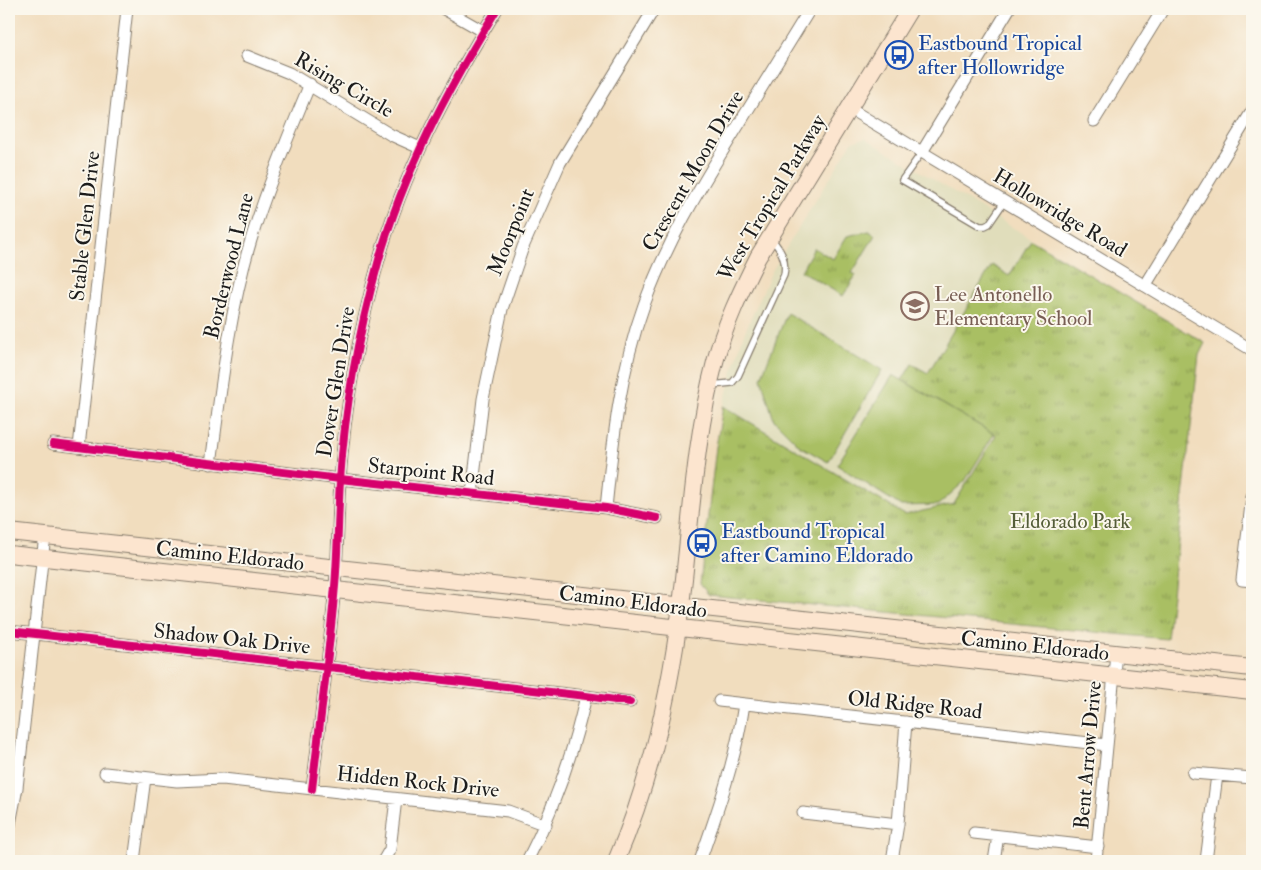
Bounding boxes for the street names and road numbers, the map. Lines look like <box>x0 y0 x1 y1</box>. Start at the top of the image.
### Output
street label: Rising Circle <box>290 46 399 124</box>
street label: Crescent Moon Drive <box>636 85 750 256</box>
street label: West Tropical Parkway <box>711 109 833 287</box>
street label: Stable Glen Drive <box>64 149 106 302</box>
street label: Hollowridge Road <box>988 162 1132 264</box>
street label: Moorpoint <box>481 184 541 280</box>
street label: Borderwood Lane <box>198 190 260 342</box>
street label: Dover Glen Drive <box>311 305 361 459</box>
street label: Starpoint Road <box>366 452 496 492</box>
street label: Camino Eldorado <box>155 535 305 577</box>
street label: Camino Eldorado <box>557 580 709 624</box>
street label: Shadow Oak Drive <box>152 617 312 661</box>
street label: Camino Eldorado <box>960 625 1110 667</box>
street label: Bent Arrow Drive <box>1068 679 1108 830</box>
street label: Old Ridge Road <box>846 685 984 726</box>
street label: Hidden Rock Drive <box>335 760 501 804</box>

